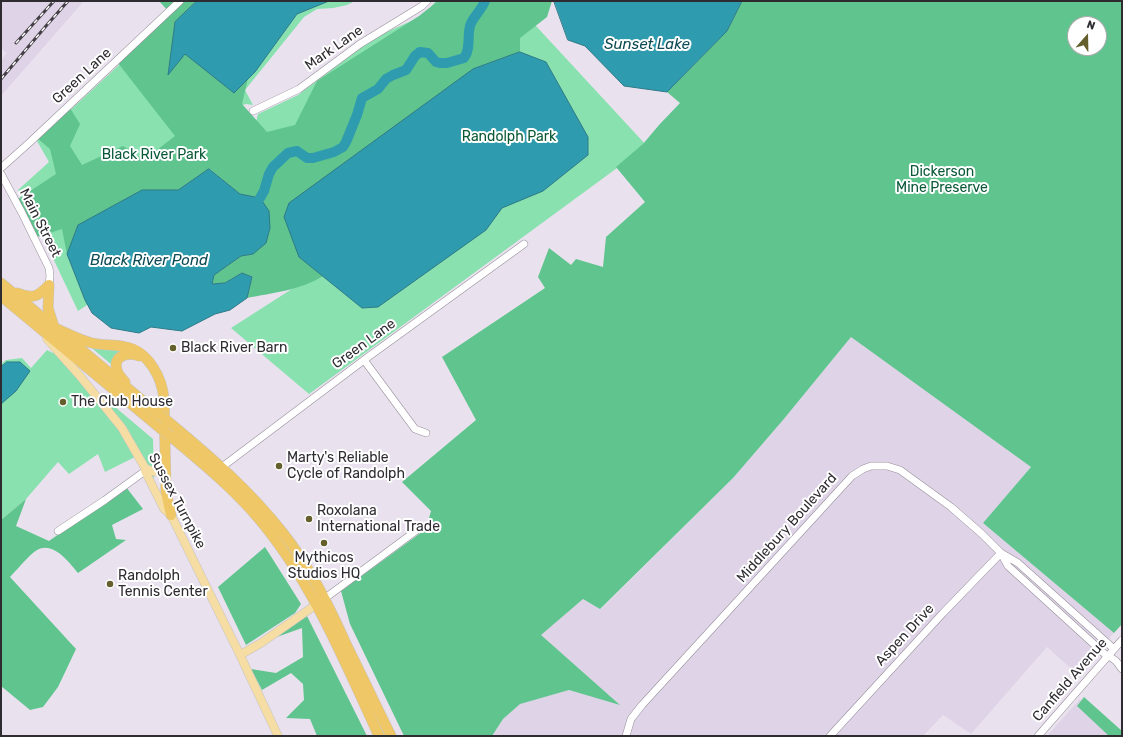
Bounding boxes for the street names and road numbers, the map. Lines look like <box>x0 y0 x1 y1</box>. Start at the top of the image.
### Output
street label: Mark Lane <box>302 22 366 74</box>
street label: Green Lane <box>49 45 115 107</box>
street label: Main Street <box>16 186 64 260</box>
street label: Green Lane <box>329 315 399 373</box>
street label: Sussex Turnpike <box>145 450 209 552</box>
street label: Middlebury Boulevard <box>734 470 840 586</box>
street label: Aspen Drive <box>872 601 938 669</box>
street label: Canfield Avenue <box>1029 635 1111 725</box>

